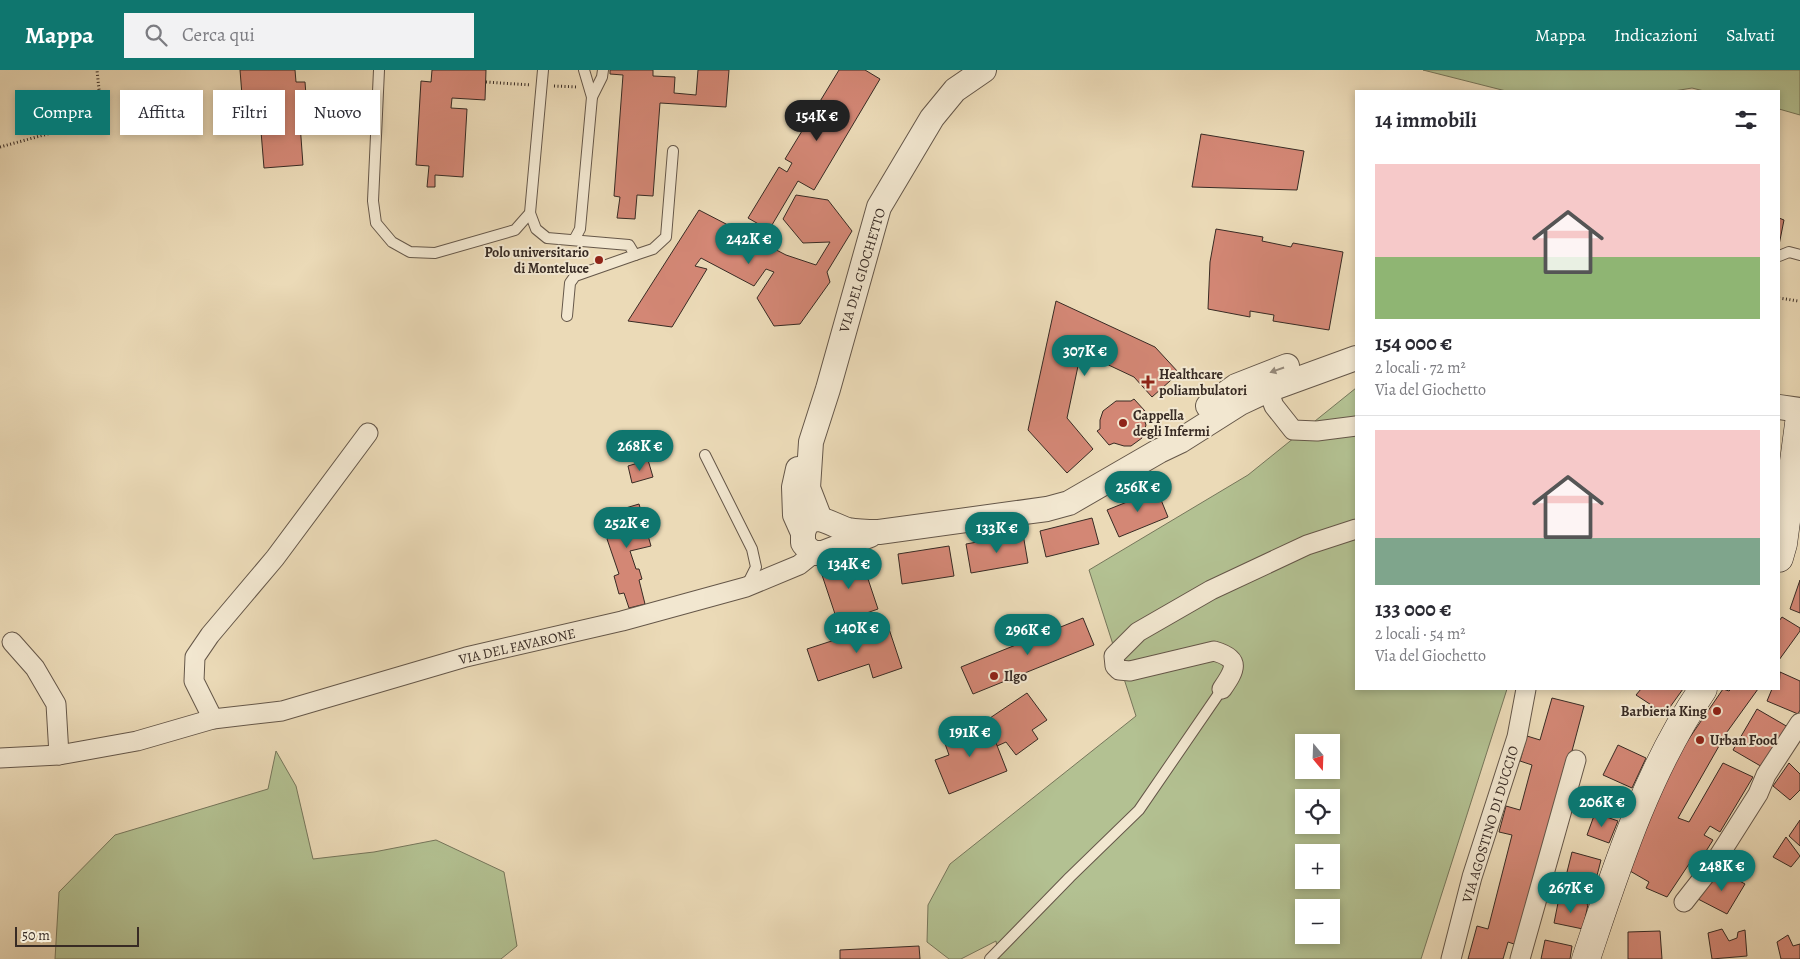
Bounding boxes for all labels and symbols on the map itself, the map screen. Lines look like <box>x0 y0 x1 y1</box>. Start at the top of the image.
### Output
pin: 154K € <box>776 100 858 142</box>
street label: VIA DEL GIOCHETTO <box>834 205 891 336</box>
pin: 242K € <box>708 222 790 265</box>
place label: Polo universitario di Monteluce <box>484 243 590 278</box>
marker: Polo universitario di Monteluce <box>593 254 605 266</box>
pin: 307K € <box>1044 334 1126 377</box>
place label: Healthcare poliambulatori <box>1159 365 1247 400</box>
one-way arrow <box>1269 367 1284 374</box>
marker: Healthcare poliambulatori <box>1141 375 1155 389</box>
place label: Cappella degli Infermi <box>1133 406 1210 441</box>
marker: Cappella degli Infermi <box>1117 417 1129 429</box>
pin: 268K € <box>599 430 681 472</box>
pin: 256K € <box>1097 470 1179 513</box>
pin: 252K € <box>586 506 668 549</box>
pin: 133K € <box>956 512 1038 554</box>
pin: 134K € <box>808 548 890 590</box>
pin: 140K € <box>816 612 898 654</box>
pin: 296K € <box>987 614 1069 656</box>
street label: VIA DEL FAVARONE <box>456 624 577 669</box>
place label: Ilgo <box>1004 667 1027 686</box>
marker: Ilgo <box>988 670 1000 682</box>
place label: Barbieria King <box>1621 702 1708 721</box>
marker: Barbieria King <box>1711 705 1723 717</box>
pin: 191K € <box>929 716 1011 758</box>
place label: Urban Food <box>1710 731 1778 750</box>
north arrow <box>1295 734 1340 779</box>
marker: Urban Food <box>1694 734 1706 746</box>
street label: VIA AGOSTINO DI DUCCIO <box>1457 743 1524 906</box>
pin: 206K € <box>1561 786 1643 828</box>
pin: 248K € <box>1681 850 1763 892</box>
pin: 267K € <box>1530 872 1612 914</box>
scale bar <box>15 924 139 947</box>

